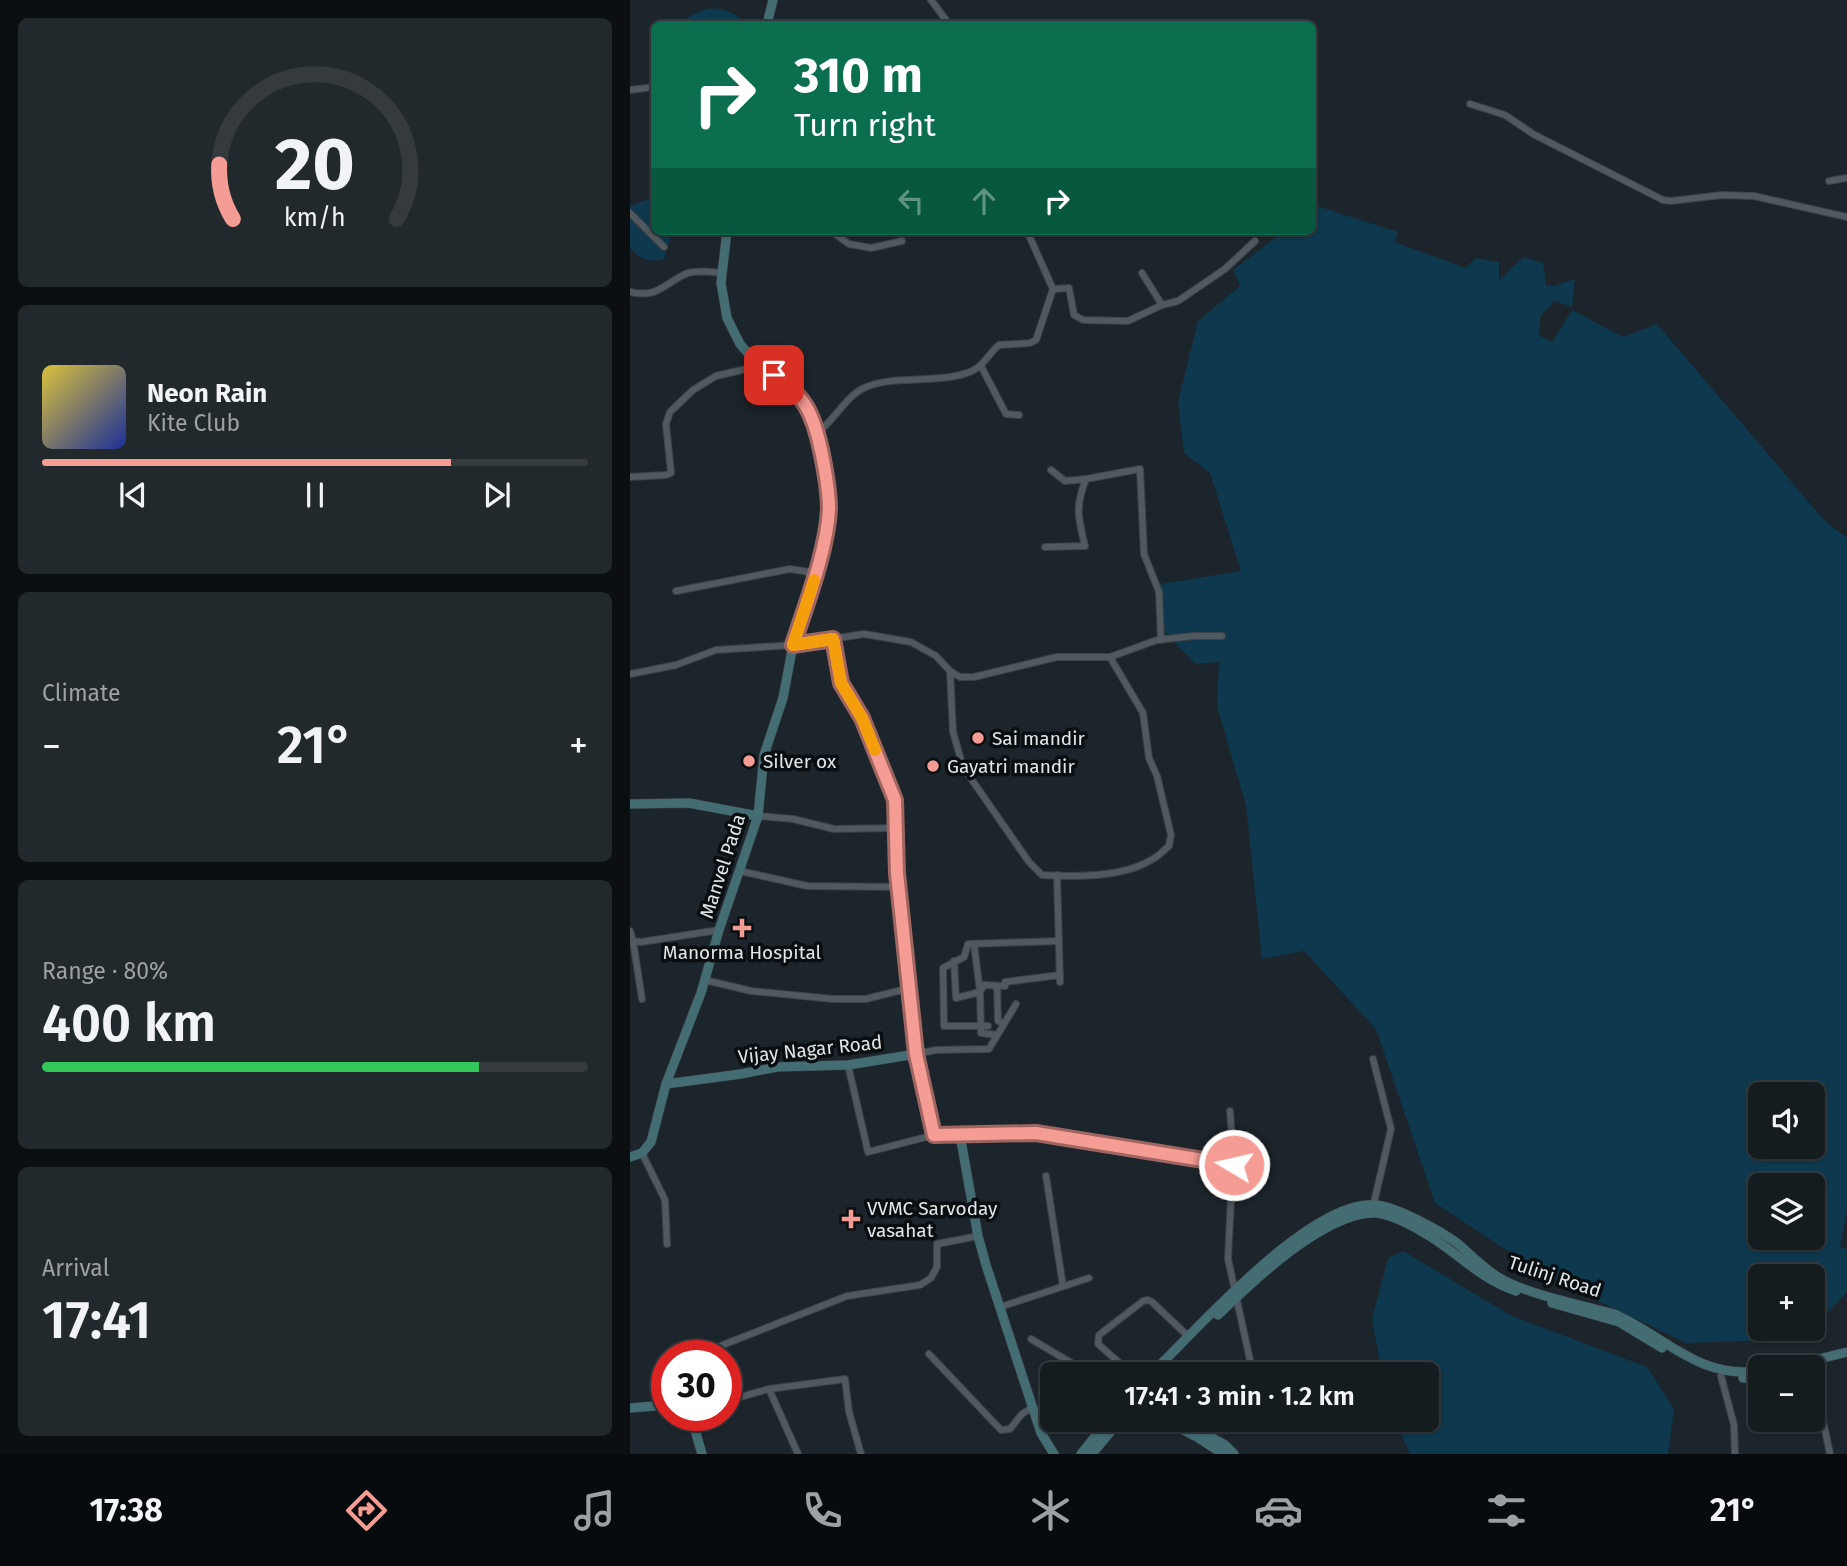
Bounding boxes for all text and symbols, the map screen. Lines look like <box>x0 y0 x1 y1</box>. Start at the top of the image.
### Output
text: 310 m <box>794 46 923 105</box>
icon: right <box>679 49 770 140</box>
text: Turn right <box>794 106 936 144</box>
text: 20 <box>275 121 355 208</box>
icon: left <box>892 182 930 220</box>
icon: ahead <box>965 182 1003 220</box>
icon: right <box>1038 182 1076 220</box>
text: km/h <box>284 202 346 232</box>
pin <box>744 345 804 405</box>
icon: arrive <box>755 356 793 394</box>
text: Neon Rain <box>147 378 267 409</box>
text: Kite Club <box>147 409 240 437</box>
icon: previous <box>114 476 152 514</box>
icon: pause <box>296 476 334 514</box>
icon: next <box>478 476 516 514</box>
text: Climate <box>42 679 121 707</box>
text: 21° <box>277 714 353 777</box>
text: − <box>42 723 61 769</box>
text: + <box>569 723 588 769</box>
place label: Sai mandir <box>992 727 1086 750</box>
marker: Sai mandir <box>970 730 986 746</box>
place label: Silver ox <box>763 750 837 773</box>
marker: Silver ox <box>741 753 757 769</box>
place label: Gayatri mandir <box>947 755 1075 778</box>
marker: Gayatri mandir <box>925 758 941 774</box>
street label: Manvel Pada <box>695 811 750 921</box>
marker: Manorma Hospital <box>732 918 752 938</box>
place label: Manorma Hospital <box>663 941 822 964</box>
text: Range · 80% <box>42 957 168 985</box>
text: 400 km <box>42 992 216 1055</box>
street label: Vijay Nagar Road <box>737 1030 883 1069</box>
map controls <box>1748 1082 1825 1432</box>
button: sound <box>1748 1082 1825 1159</box>
position arrow <box>1197 1128 1271 1202</box>
button: layers <box>1748 1173 1825 1250</box>
place label: VVMC Sarvoday vasahat <box>867 1197 998 1242</box>
marker: VVMC Sarvoday vasahat <box>841 1209 861 1229</box>
street label: Tulinj Road <box>1505 1251 1604 1302</box>
text: Arrival <box>42 1254 109 1282</box>
button: + <box>1748 1264 1825 1341</box>
text: 17:41 <box>42 1289 151 1352</box>
speed limit sign: 30 <box>651 1340 742 1431</box>
button: − <box>1748 1355 1825 1432</box>
text: 17:41 · 3 min · 1.2 km <box>1124 1381 1355 1412</box>
icon: directions <box>342 1486 391 1535</box>
icon: music <box>570 1486 619 1535</box>
icon: phone <box>798 1486 847 1535</box>
icon: climate <box>1026 1486 1075 1535</box>
icon: car <box>1254 1486 1303 1535</box>
icon: filters <box>1482 1486 1531 1535</box>
text: 17:38 <box>90 1491 163 1529</box>
text: 21° <box>1710 1491 1757 1529</box>

